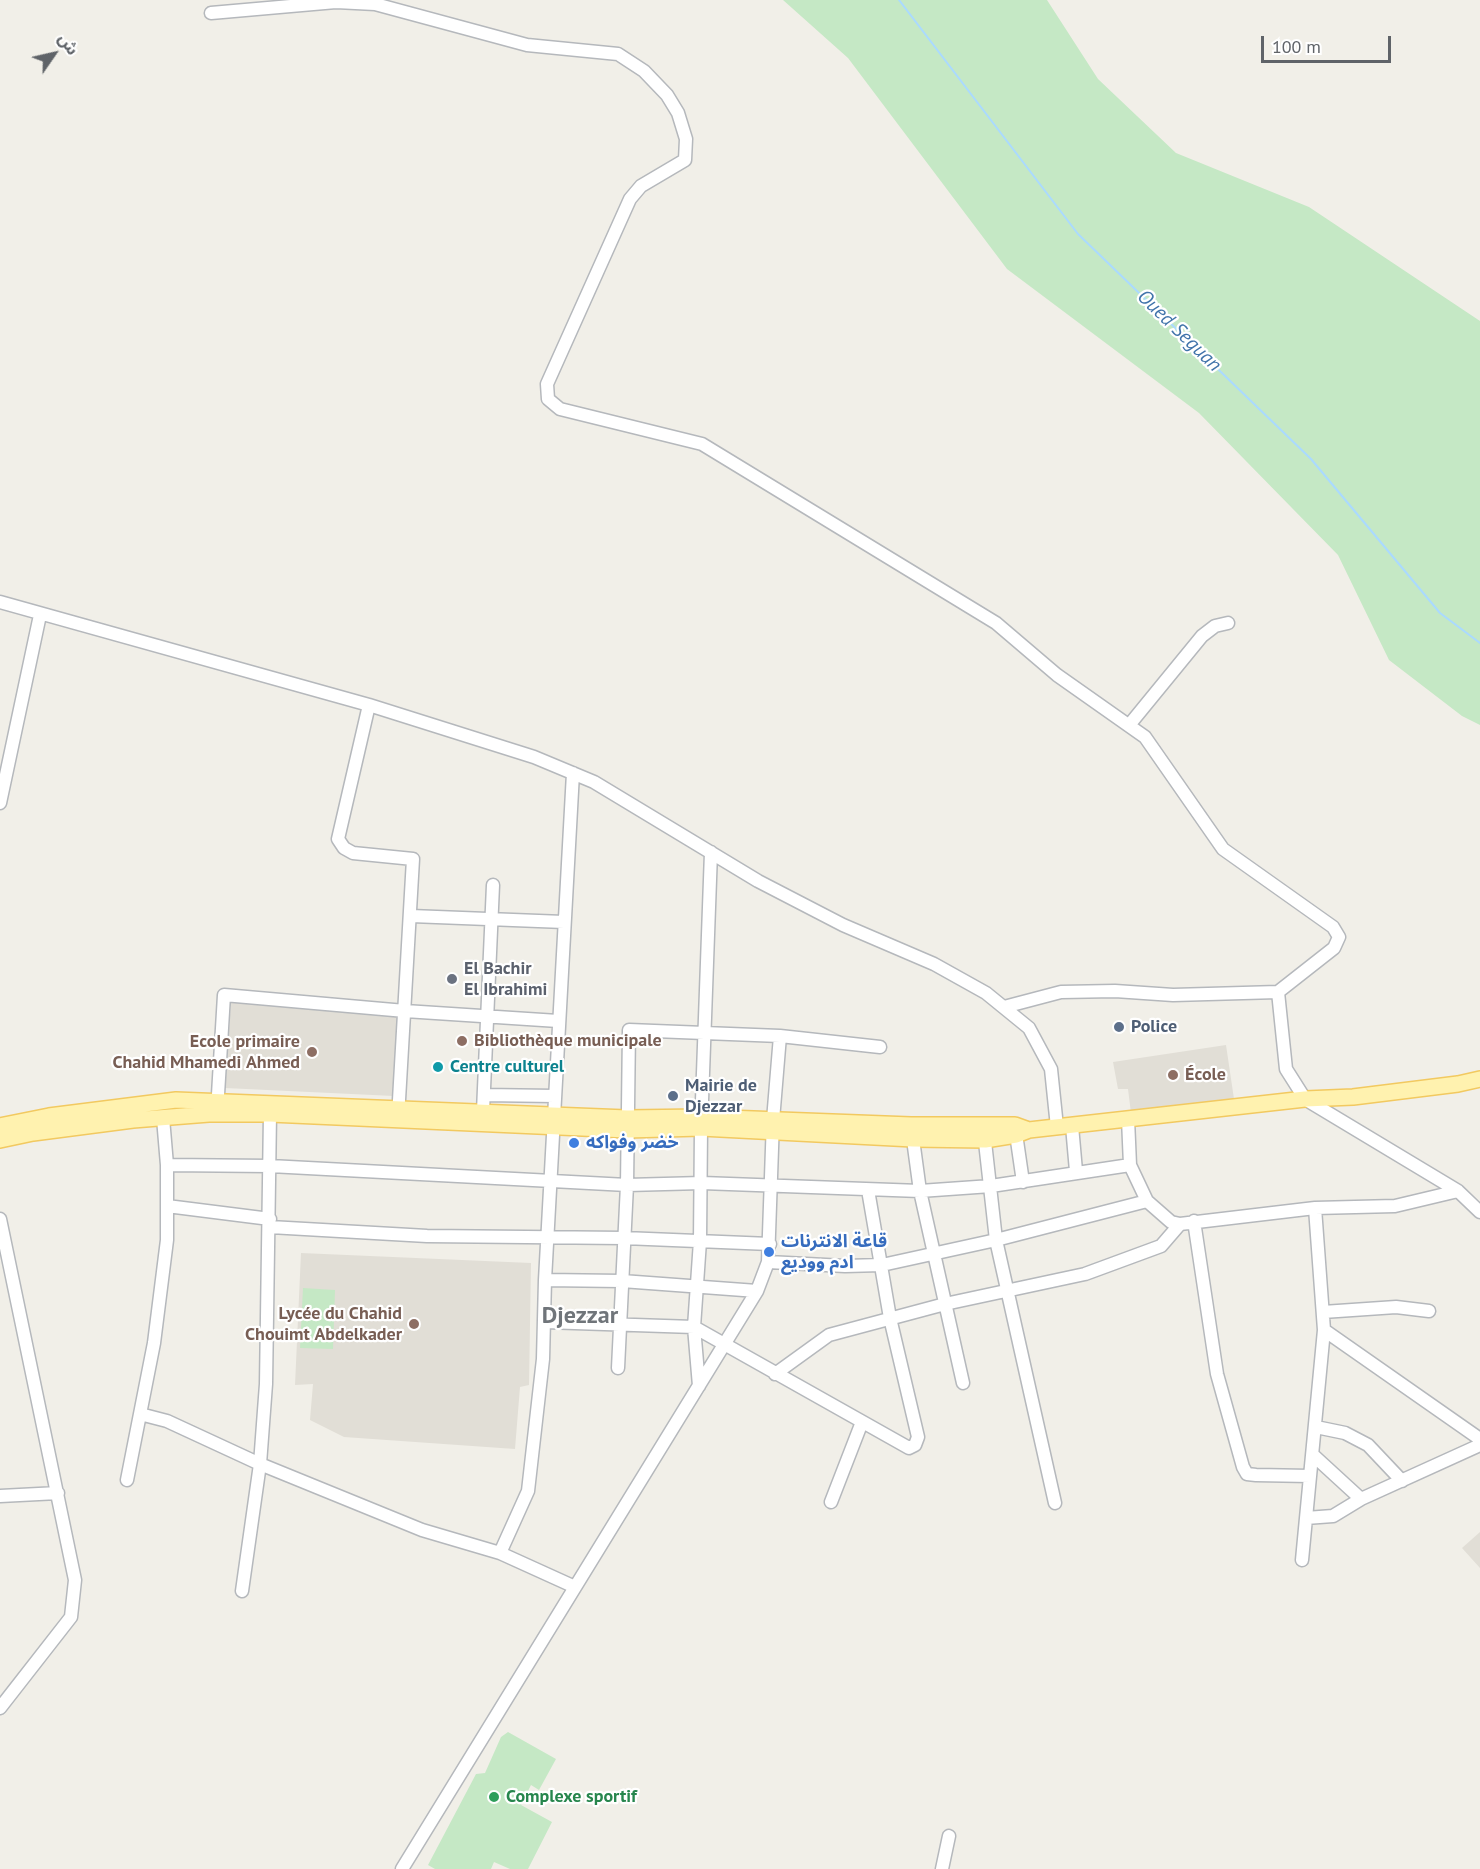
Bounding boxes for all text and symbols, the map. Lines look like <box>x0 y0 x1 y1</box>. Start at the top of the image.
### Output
north arrow <box>24 24 84 84</box>
scale bar <box>1264 24 1394 62</box>
text: ش <box>54 29 83 59</box>
text: 100 m <box>1272 35 1321 58</box>
water label: Oued Seguan <box>1132 285 1226 377</box>
place label: El Bachir El Ibrahimi <box>464 958 547 1000</box>
marker: El Bachir El Ibrahimi <box>445 972 459 986</box>
place label: Police <box>1131 1016 1177 1038</box>
marker: Police <box>1112 1020 1126 1034</box>
place label: Bibliothèque municipale <box>474 1030 662 1052</box>
place label: Ecole primaire Chahid Mhamedi Ahmed <box>112 1031 300 1074</box>
marker: Bibliothèque municipale <box>455 1034 469 1048</box>
marker: Ecole primaire Chahid Mhamedi Ahmed <box>305 1045 319 1059</box>
place label: Centre culturel <box>450 1056 564 1078</box>
marker: Centre culturel <box>431 1060 445 1074</box>
place label: École <box>1185 1064 1226 1086</box>
marker: École <box>1166 1068 1180 1082</box>
place label: Mairie de Djezzar <box>685 1075 757 1118</box>
marker: Mairie de Djezzar <box>666 1089 680 1103</box>
place label: خضر وفواكه <box>586 1132 679 1154</box>
marker: خضر وفواكه <box>567 1136 581 1150</box>
place label: قاعة الانترنات ادم ووديع <box>781 1231 887 1274</box>
marker: قاعة الانترنات ادم ووديع <box>762 1245 776 1259</box>
district label: Djezzar <box>542 1302 618 1330</box>
place label: Lycée du Chahid Chouimt Abdelkader <box>245 1303 402 1346</box>
marker: Lycée du Chahid Chouimt Abdelkader <box>407 1317 421 1331</box>
place label: Complexe sportif <box>506 1786 637 1808</box>
marker: Complexe sportif <box>487 1790 501 1804</box>

